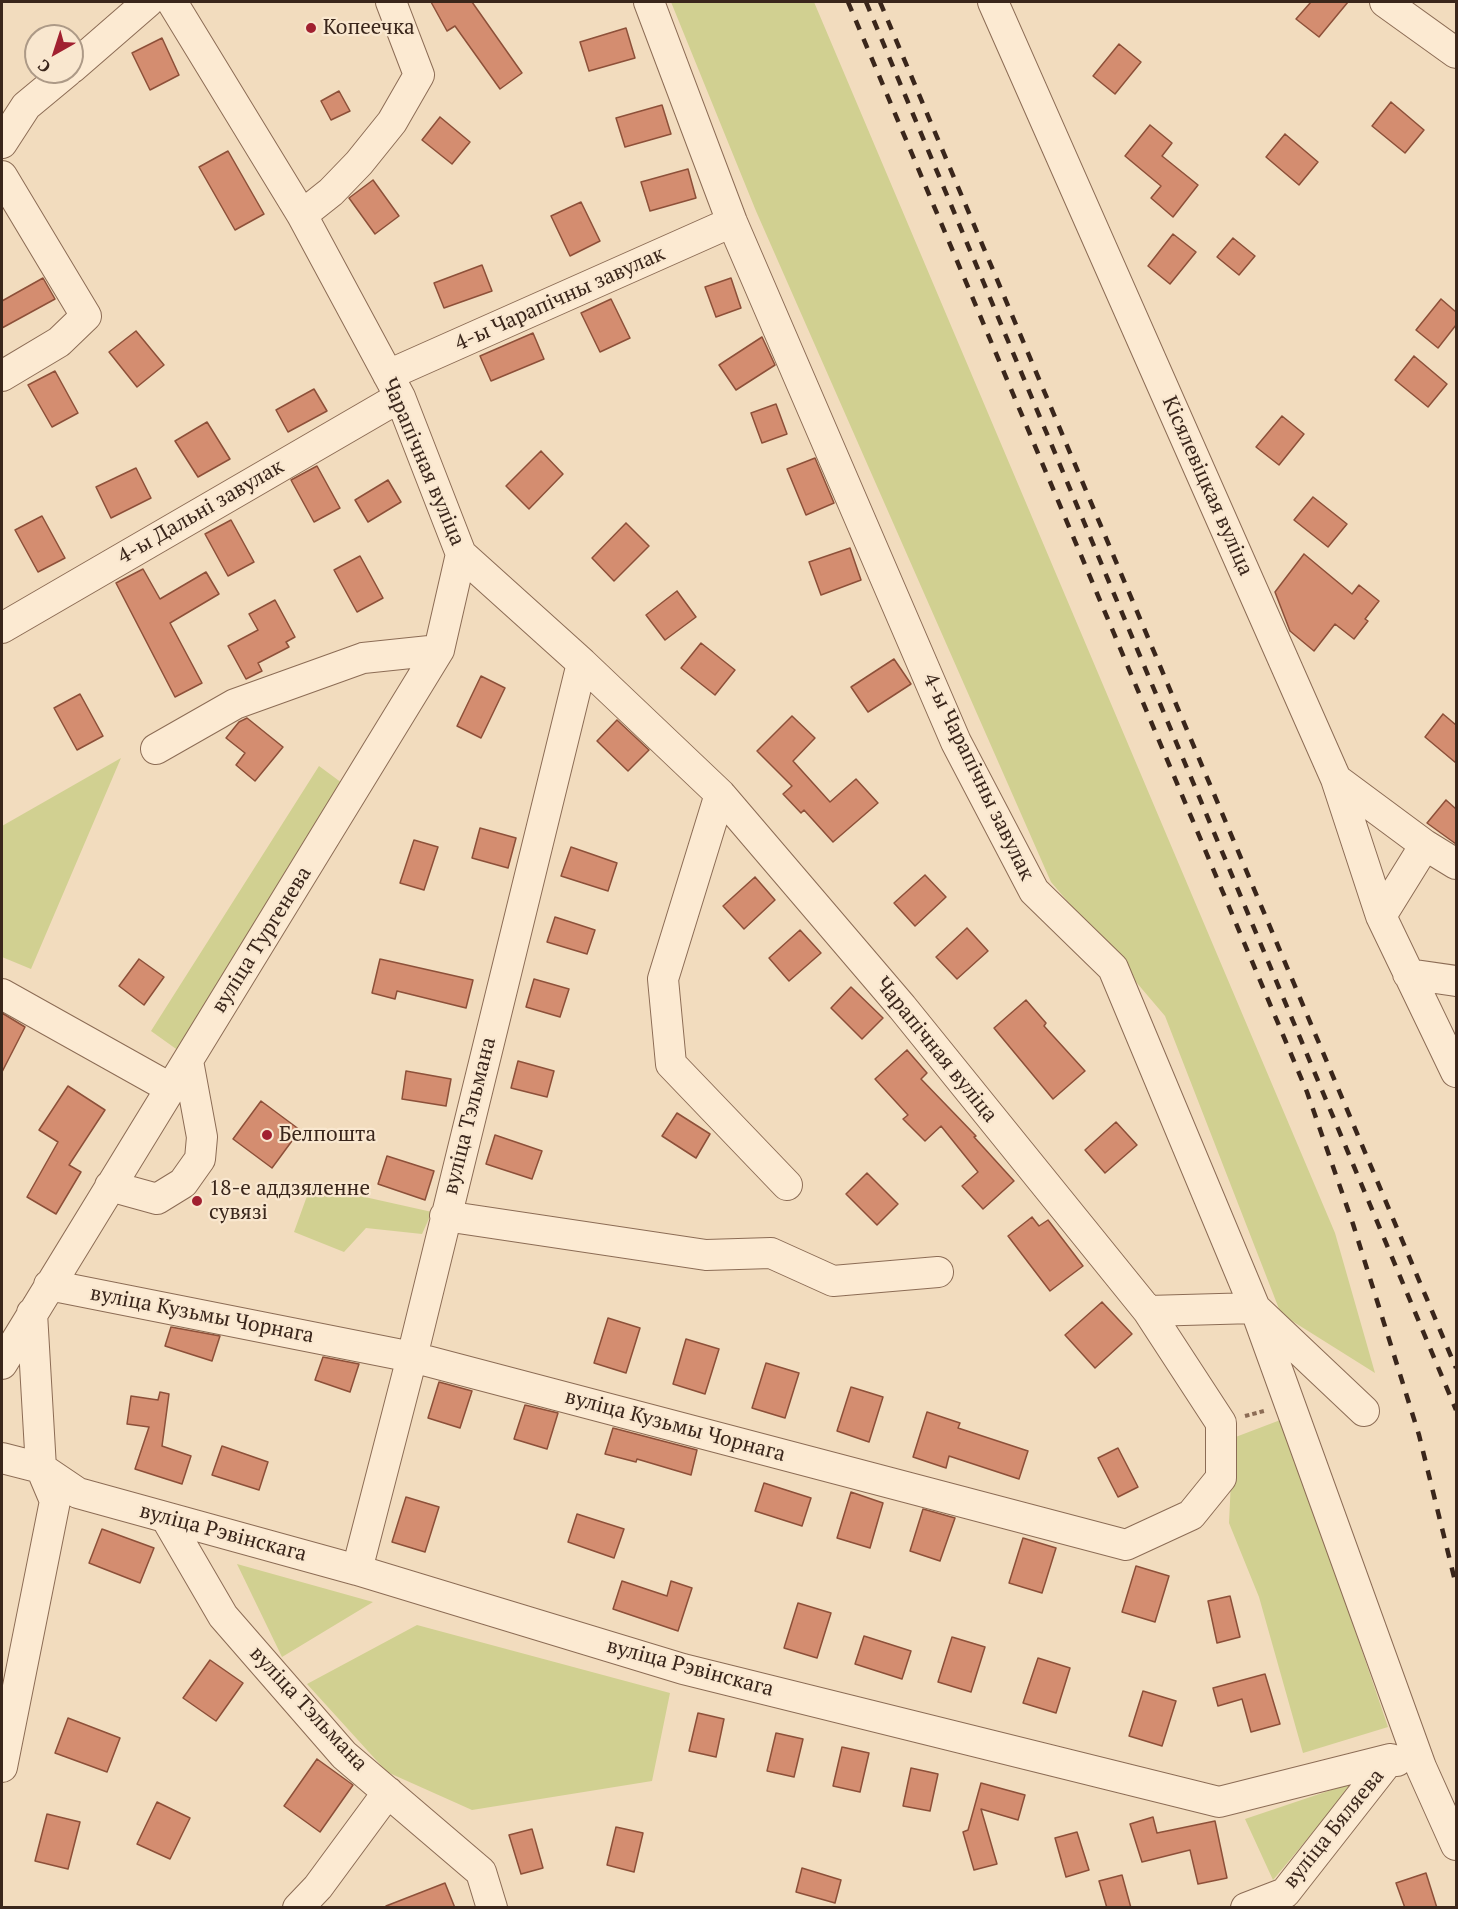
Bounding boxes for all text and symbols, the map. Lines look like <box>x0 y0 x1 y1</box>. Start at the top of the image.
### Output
place label: Копеечка <box>323 15 415 41</box>
marker: Копеечка <box>304 21 318 35</box>
north arrow <box>24 24 84 84</box>
text: С <box>33 55 55 78</box>
street label: 4-ы Чарапічны завулак <box>451 241 669 357</box>
street label: Чарапічная вуліца <box>376 374 470 550</box>
street label: Кісялевіцкая вуліца <box>1156 392 1258 580</box>
street label: 4-ы Дальні завулак <box>114 454 288 570</box>
street label: 4-ы Чарапічны завулак <box>917 669 1039 885</box>
street label: вуліца Тургенева <box>207 862 317 1018</box>
street label: Чарапічная вуліца <box>870 972 1002 1128</box>
street label: вуліца Тэльмана <box>438 1035 502 1197</box>
place label: Белпошта <box>279 1122 376 1148</box>
marker: Белпошта <box>260 1128 274 1142</box>
place label: 18-е аддзяленне сувязі <box>209 1176 370 1226</box>
marker: 18-е аддзяленне сувязі <box>190 1194 204 1208</box>
street label: вуліца Кузьмы Чорнага <box>88 1281 316 1349</box>
street label: вуліца Кузьмы Чорнага <box>562 1384 788 1468</box>
street label: вуліца Рэвінскага <box>137 1499 309 1567</box>
street label: вуліца Рэвінскага <box>604 1634 776 1702</box>
street label: вуліца Тэльмана <box>244 1641 372 1777</box>
street label: вуліца Бяляева <box>1278 1764 1390 1894</box>

